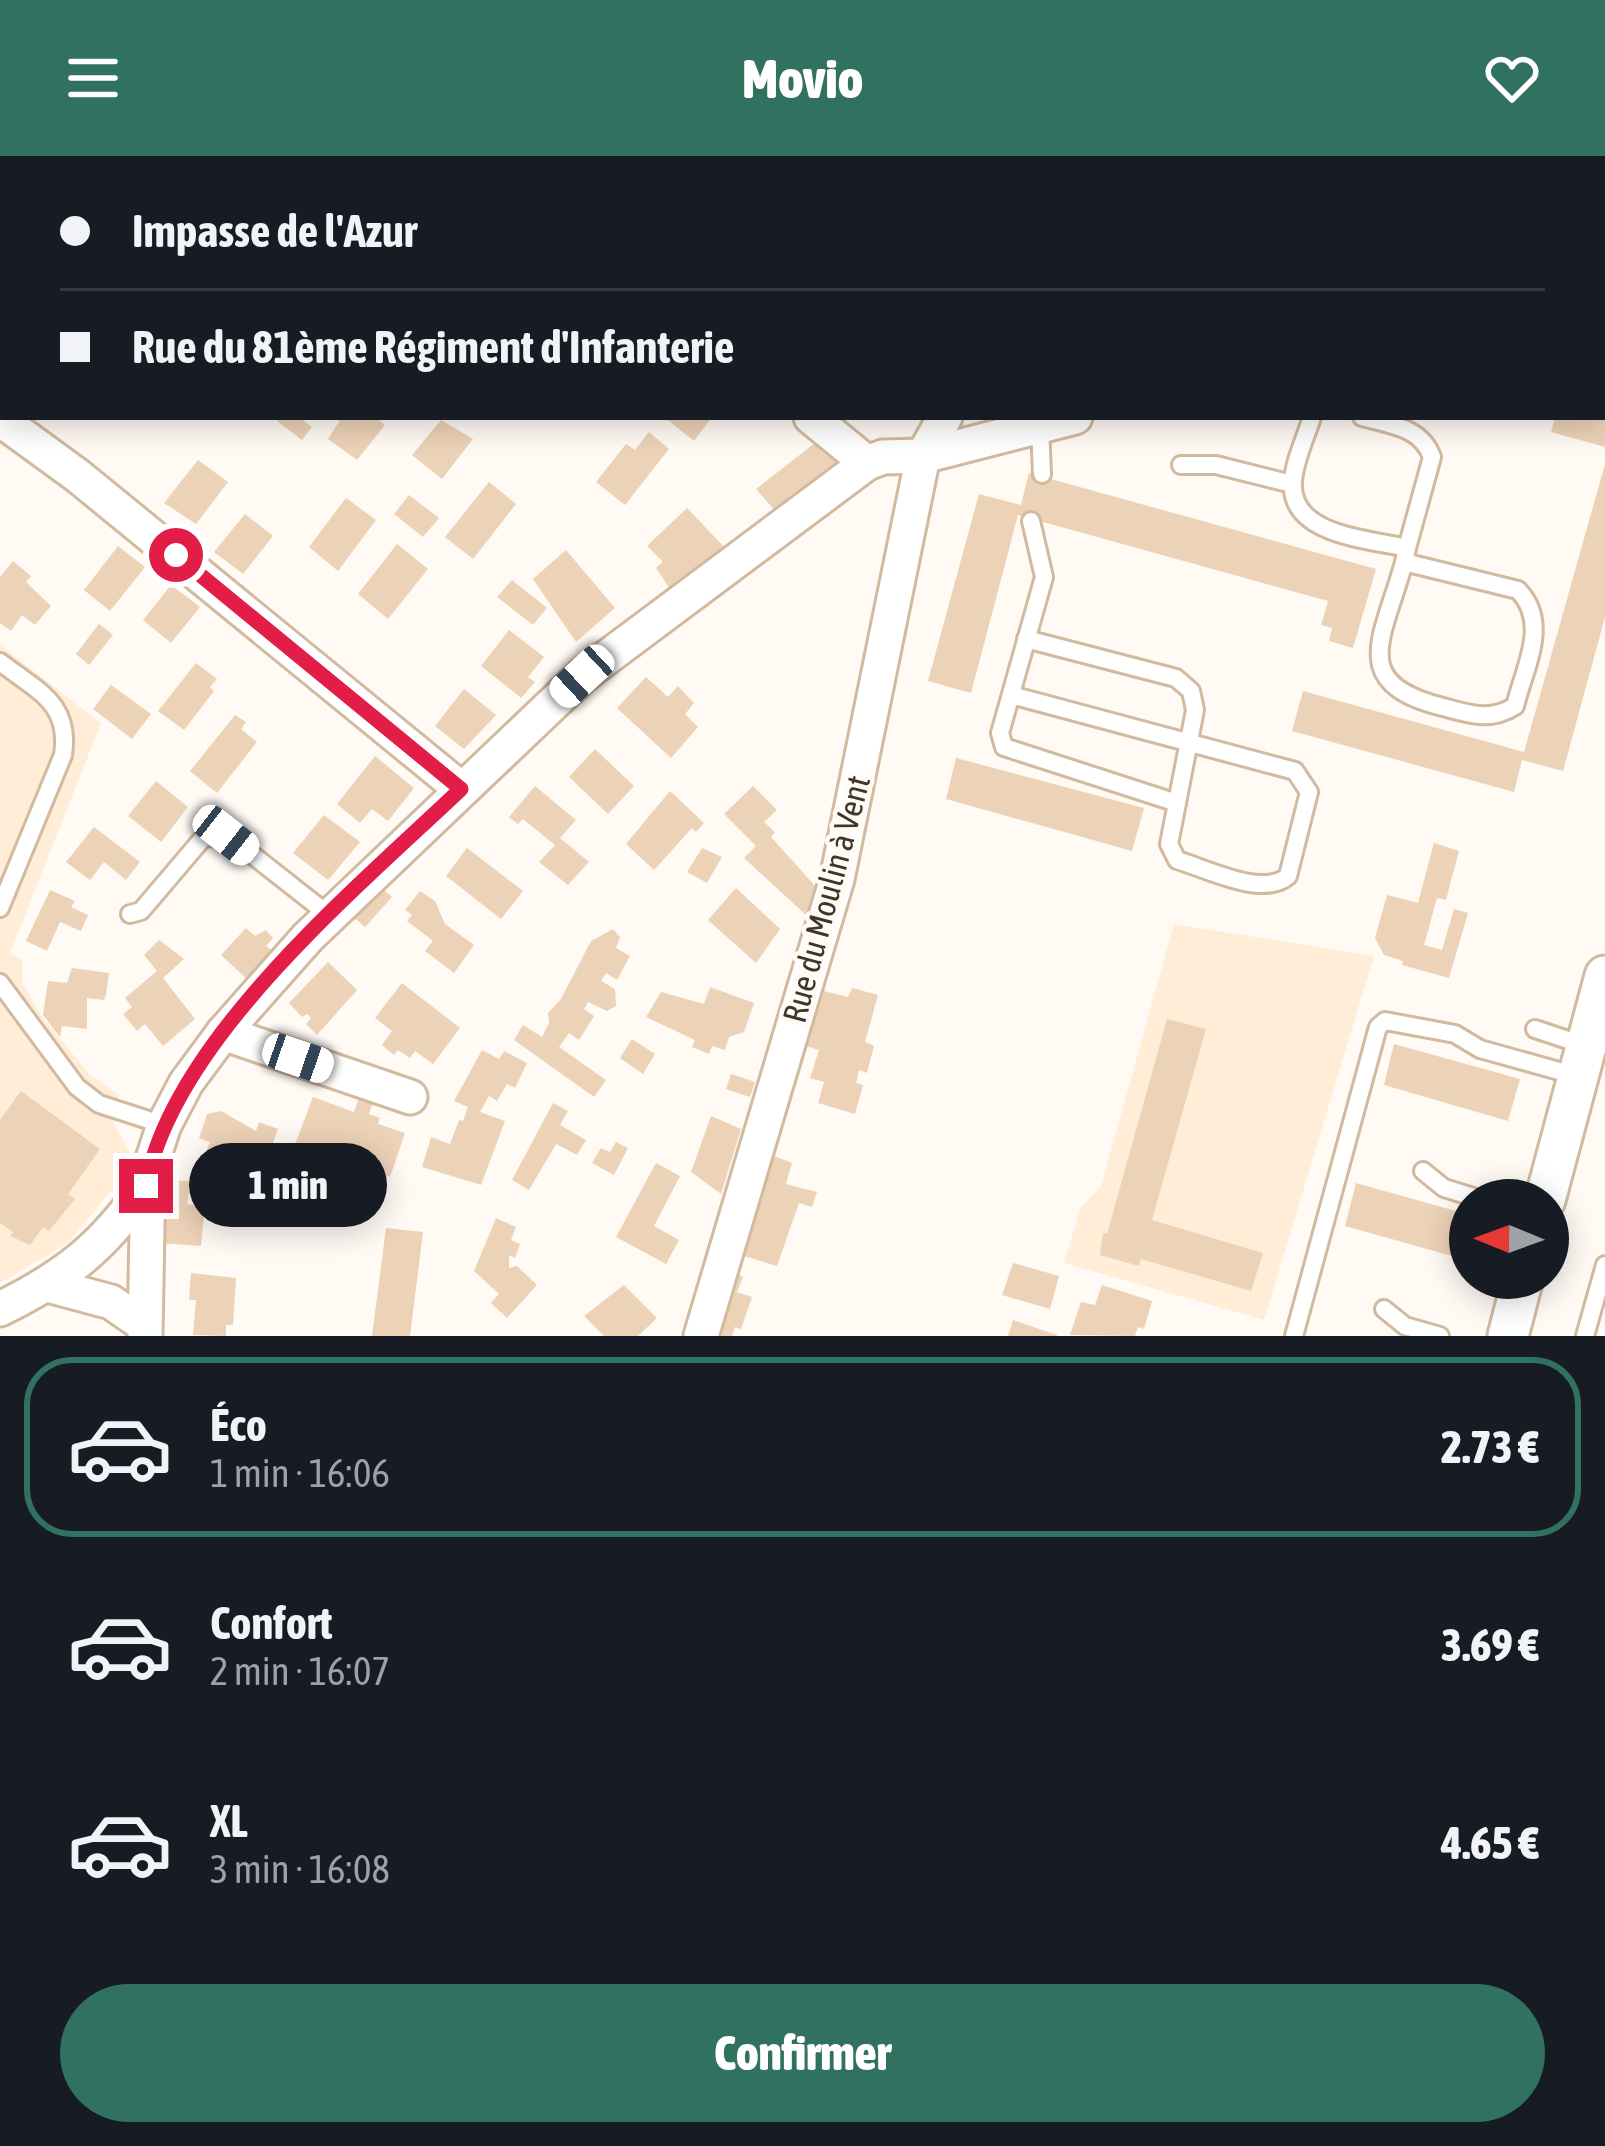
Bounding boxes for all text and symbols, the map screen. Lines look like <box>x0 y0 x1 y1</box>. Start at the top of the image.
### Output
icon: menu <box>60 45 126 111</box>
icon: heart <box>1479 45 1545 111</box>
text: Movio <box>742 48 863 109</box>
text: Impasse de l'Azur <box>132 205 417 257</box>
text: Rue du 81ème Régiment d'Infanterie <box>132 321 734 373</box>
route start <box>149 528 203 582</box>
car <box>543 638 621 714</box>
street label: Rue du Moulin à Vent <box>775 771 877 1027</box>
car <box>187 799 265 871</box>
car <box>258 1029 338 1087</box>
callout: 1 min <box>188 1144 386 1228</box>
route end <box>119 1159 173 1213</box>
text: 1 min <box>248 1163 328 1207</box>
north arrow <box>1449 1179 1569 1299</box>
map controls <box>1449 1179 1569 1299</box>
icon: car <box>66 1393 174 1501</box>
text: Éco <box>210 1399 267 1451</box>
text: 2.73 € <box>1441 1421 1539 1473</box>
text: 1 min · 16:06 <box>210 1451 390 1495</box>
icon: car <box>66 1591 174 1699</box>
text: Confort <box>210 1597 333 1649</box>
text: 3.69 € <box>1441 1619 1539 1671</box>
text: 2 min · 16:07 <box>210 1649 390 1693</box>
icon: car <box>66 1789 174 1897</box>
text: XL <box>210 1795 248 1847</box>
text: 4.65 € <box>1441 1817 1539 1869</box>
text: 3 min · 16:08 <box>210 1847 390 1891</box>
button: Confirmer <box>60 1984 1545 2122</box>

